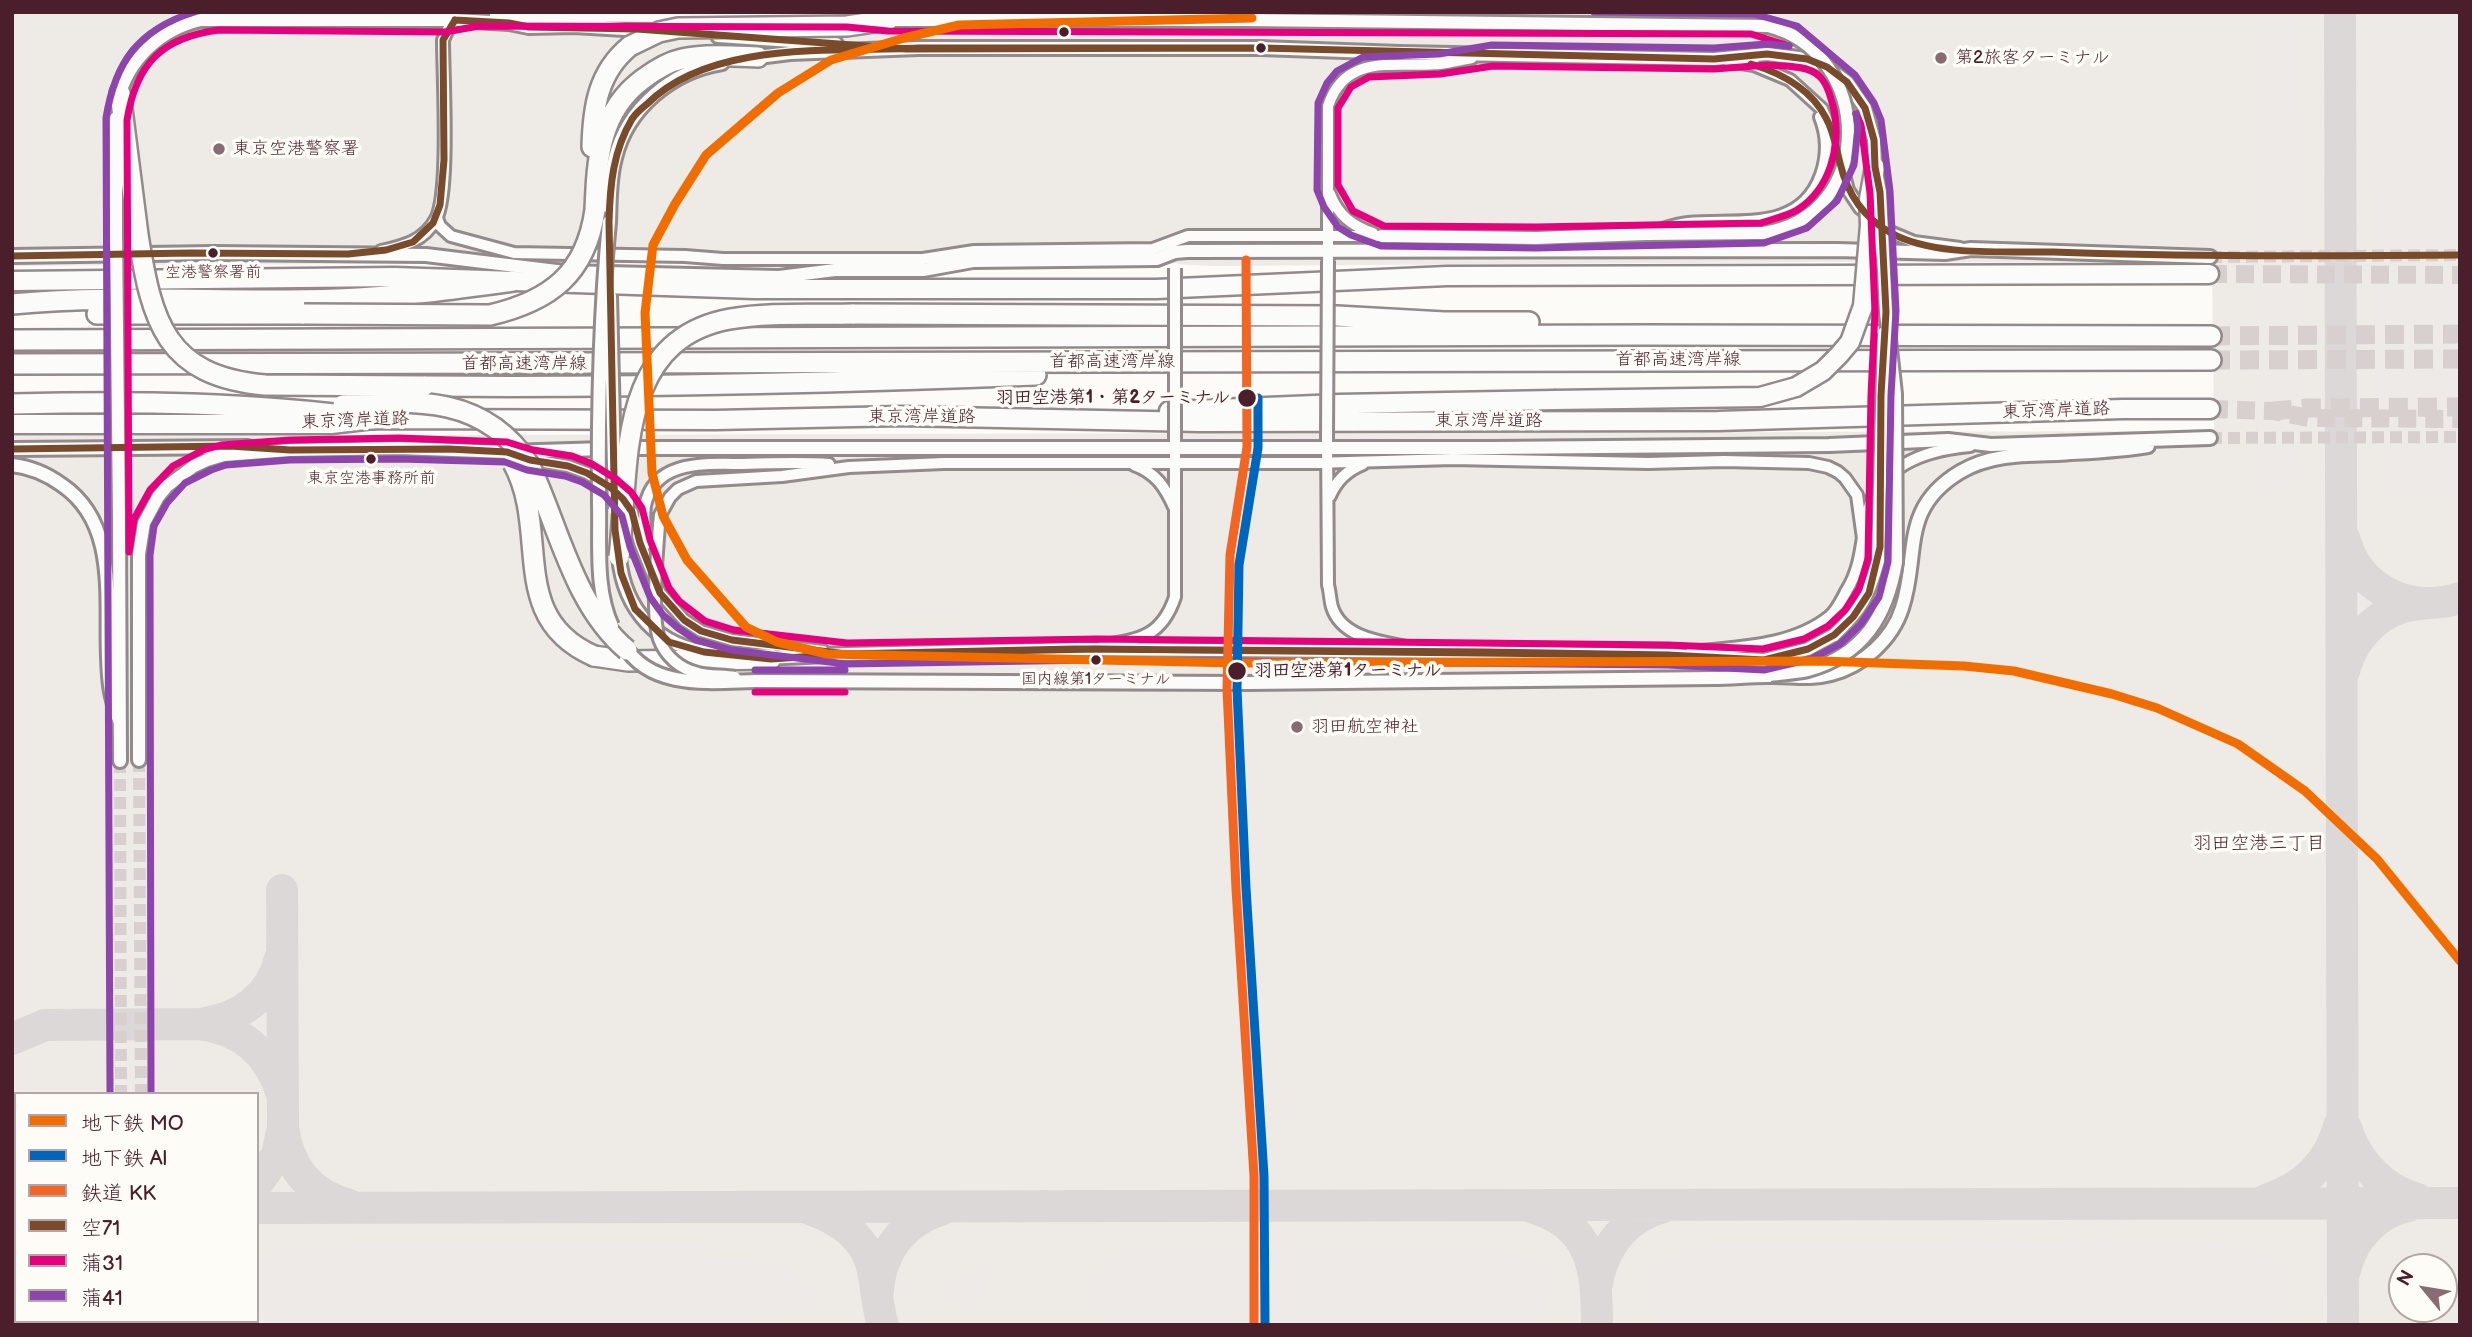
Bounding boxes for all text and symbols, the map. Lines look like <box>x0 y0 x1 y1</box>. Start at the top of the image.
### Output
unlabelled marker <box>1057 25 1071 39</box>
unlabelled marker <box>1254 41 1268 55</box>
place label: 第2旅客ターミナル <box>1955 47 2110 69</box>
marker: 第2旅客ターミナル <box>1933 50 1949 66</box>
place label: 東京空港警察署 <box>233 138 359 160</box>
marker: 東京空港警察署 <box>211 141 227 157</box>
marker: 空港警察署前 <box>206 246 220 260</box>
place label: 空港警察署前 <box>165 263 261 283</box>
street label: 首都高速湾岸線 <box>1615 349 1741 371</box>
street label: 首都高速湾岸線 <box>1049 351 1175 373</box>
street label: 首都高速湾岸線 <box>461 353 587 375</box>
place label: 羽田空港第1・第2ターミナル <box>996 387 1230 409</box>
marker: 羽田空港第1・第2ターミナル <box>1236 387 1258 409</box>
street label: 東京湾岸道路 <box>2002 398 2110 424</box>
street label: 東京湾岸道路 <box>868 406 976 428</box>
street label: 東京湾岸道路 <box>301 408 409 434</box>
street label: 東京湾岸道路 <box>1435 410 1543 432</box>
marker: 東京空港事務所前 <box>364 452 378 466</box>
place label: 東京空港事務所前 <box>307 469 435 489</box>
marker: 国内線第1ターミナル <box>1089 653 1103 667</box>
marker: 羽田空港第1ターミナル <box>1226 660 1248 682</box>
place label: 羽田空港第1ターミナル <box>1254 660 1442 682</box>
place label: 国内線第1ターミナル <box>1021 670 1171 690</box>
place label: 羽田航空神社 <box>1311 716 1419 738</box>
marker: 羽田航空神社 <box>1289 719 1305 735</box>
district label: 羽田空港三丁目 <box>2193 833 2325 855</box>
legend <box>14 1092 259 1323</box>
text: 地下鉄 MO <box>81 1111 184 1136</box>
text: 地下鉄 Al <box>81 1146 167 1171</box>
text: 鉄道 KK <box>81 1181 156 1206</box>
text: 空71 <box>81 1216 120 1241</box>
text: 蒲31 <box>81 1251 123 1276</box>
north arrow <box>2388 1253 2458 1323</box>
text: N <box>2393 1266 2420 1290</box>
text: 蒲41 <box>81 1286 123 1311</box>

